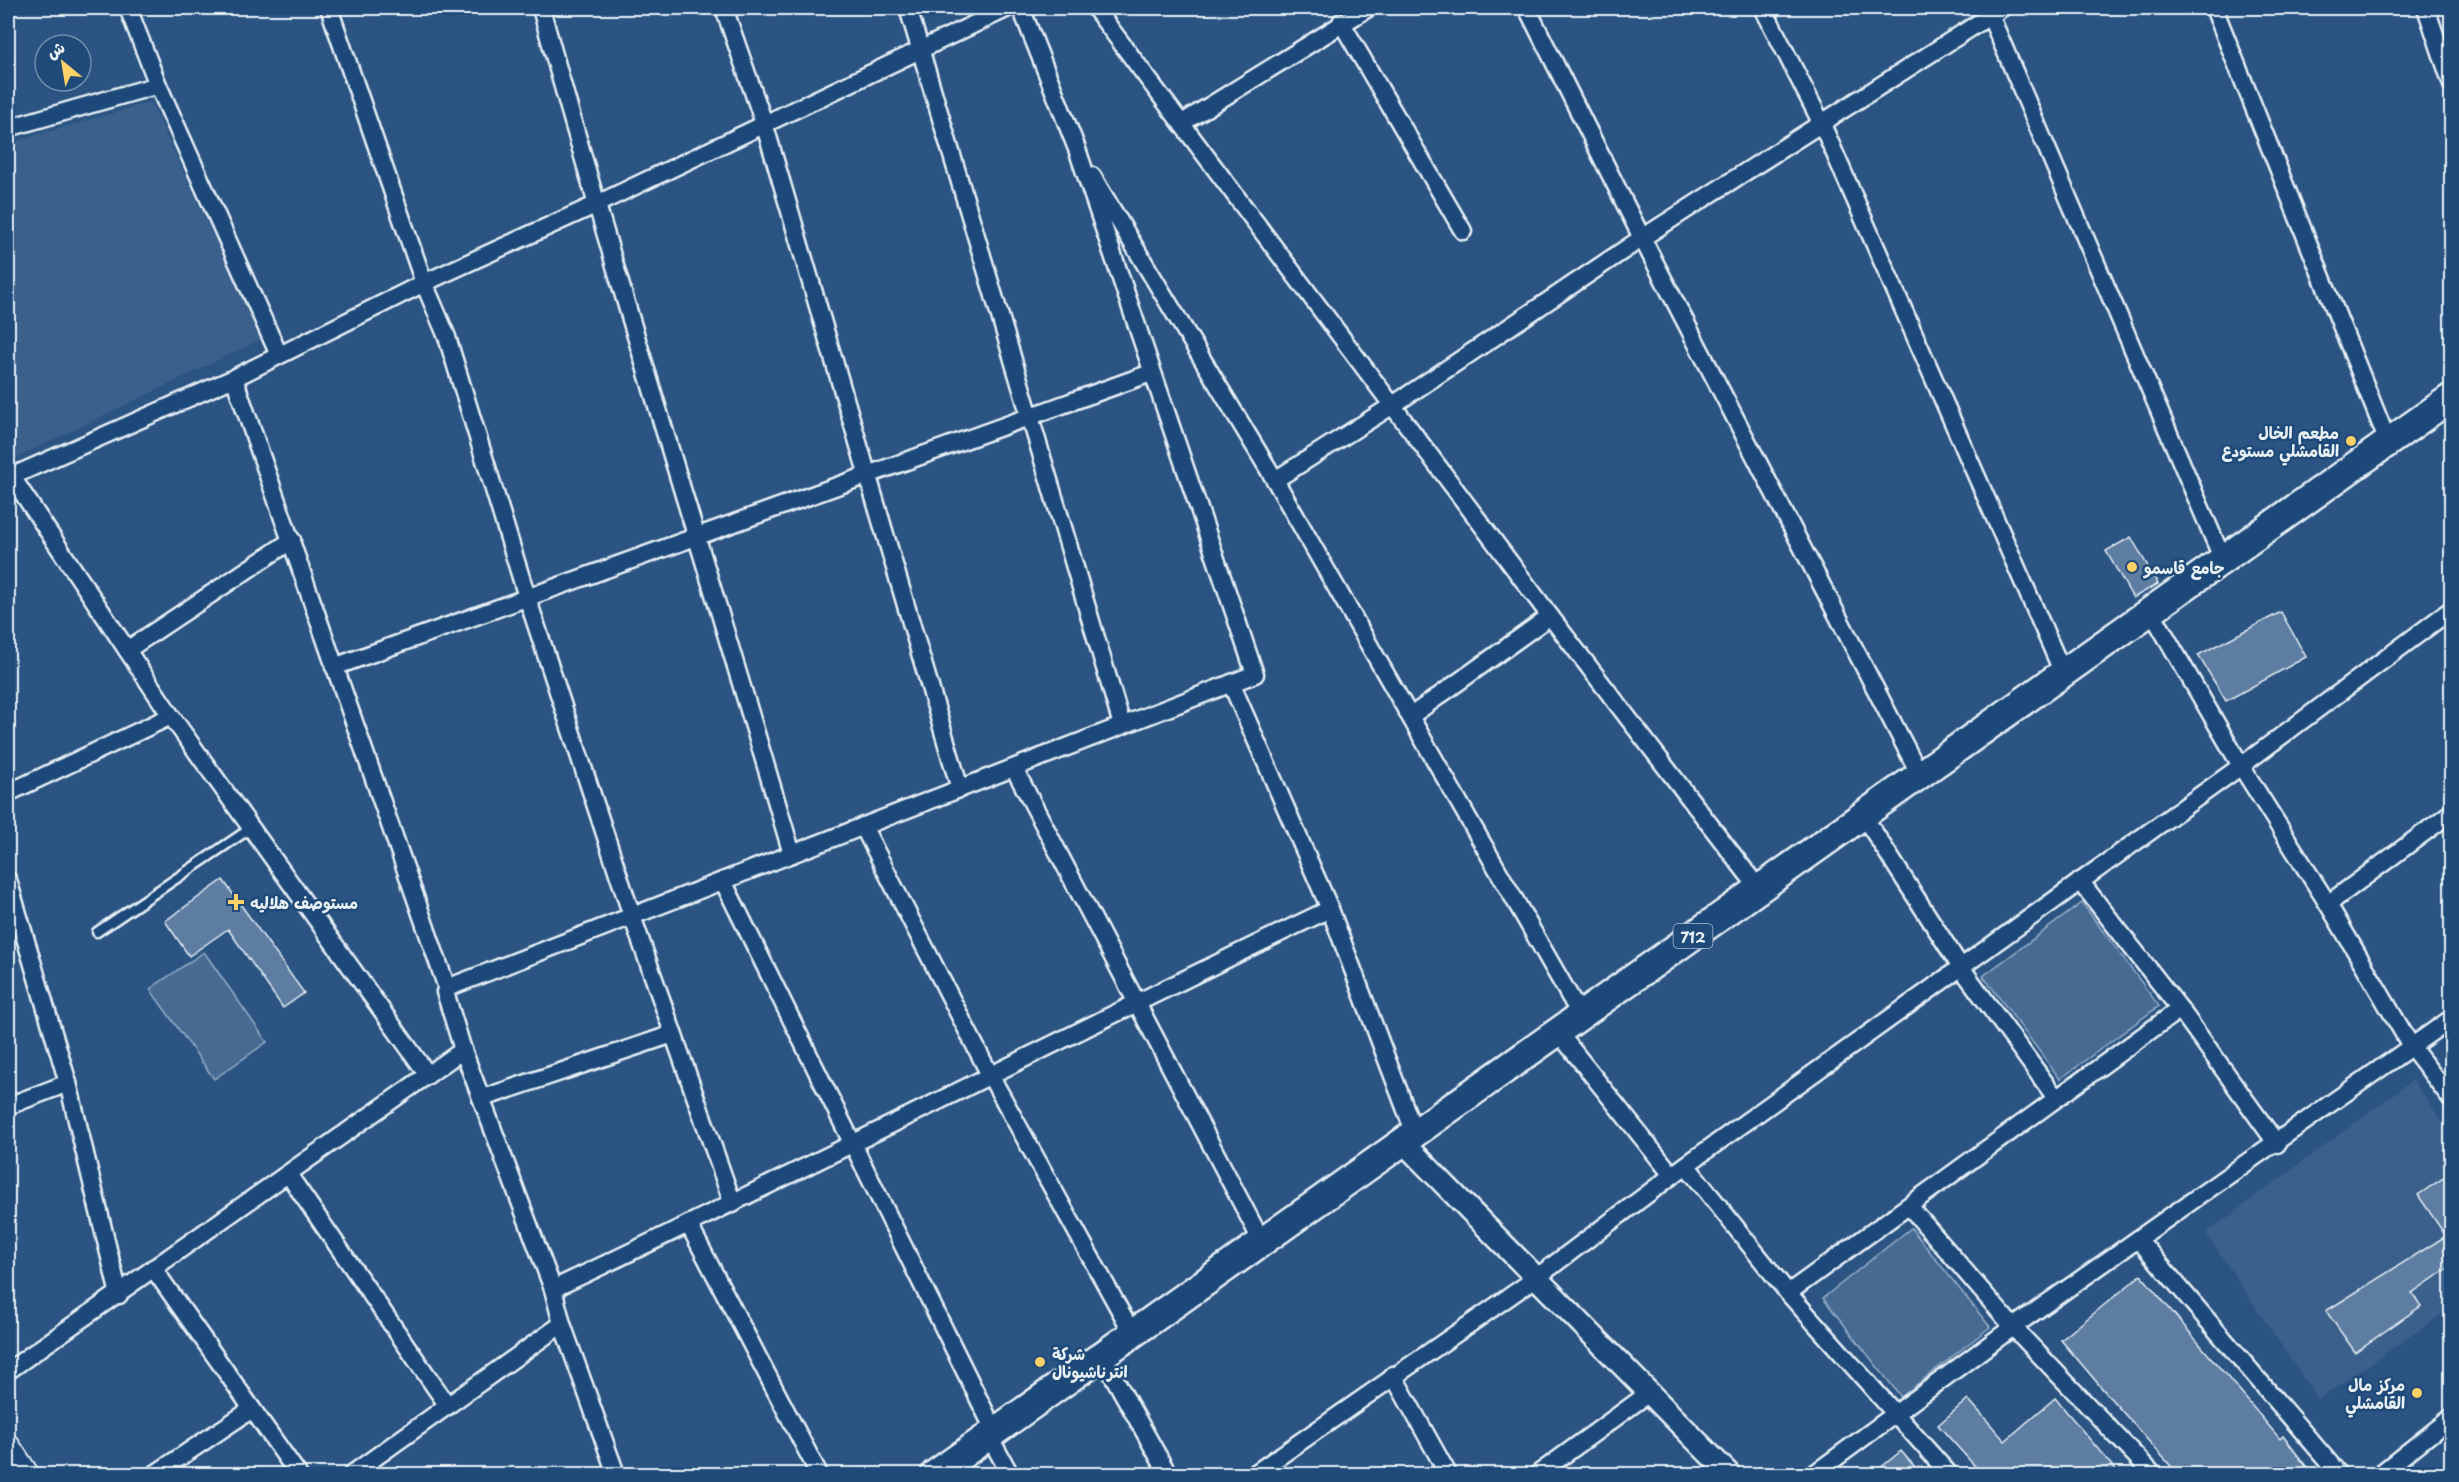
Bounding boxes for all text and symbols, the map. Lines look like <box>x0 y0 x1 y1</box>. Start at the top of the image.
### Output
north arrow <box>33 33 93 93</box>
text: ش <box>41 34 69 64</box>
place label: مطعم الخال القامشلي مستودع <box>2222 420 2339 466</box>
marker: مطعم الخال القامشلي مستودع <box>2344 434 2358 448</box>
place label: جامع قاسمو <box>2143 555 2225 580</box>
marker: جامع قاسمو <box>2125 560 2139 574</box>
place label: مستوصف هلاليه <box>250 890 358 914</box>
marker: مستوصف هلاليه <box>227 893 245 911</box>
road number: 712 <box>1674 924 1712 948</box>
place label: شركة انترناشيونال <box>1052 1341 1128 1383</box>
marker: شركة انترناشيونال <box>1033 1355 1047 1369</box>
place label: مركز مال القامشلي <box>2345 1372 2405 1418</box>
marker: مركز مال القامشلي <box>2410 1386 2424 1400</box>

